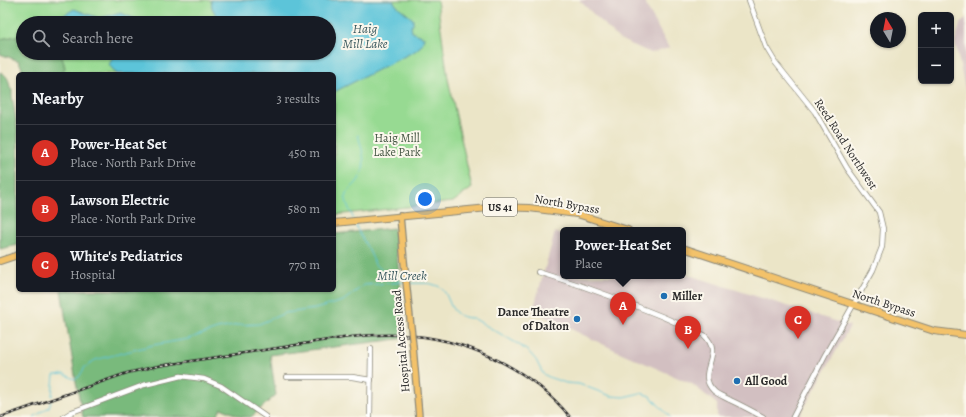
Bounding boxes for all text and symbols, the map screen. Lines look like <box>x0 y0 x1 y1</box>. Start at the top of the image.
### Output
north arrow <box>870 12 906 48</box>
map controls <box>918 12 954 84</box>
button: + <box>918 12 954 48</box>
search box <box>16 16 336 60</box>
water label: Haig Mill Lake <box>342 20 388 52</box>
icon: search <box>30 27 52 49</box>
text: Search here <box>62 28 133 48</box>
button: − <box>918 48 954 84</box>
text: Nearby <box>32 87 83 110</box>
text: 3 results <box>276 90 320 107</box>
street label: Reed Road Northwest <box>811 95 881 193</box>
park label: Haig Mill Lake Park <box>373 130 421 160</box>
text: Power-Heat Set <box>70 134 167 154</box>
text: A <box>41 144 49 161</box>
text: 450 m <box>288 144 320 161</box>
text: Place · North Park Drive <box>70 154 196 171</box>
your location <box>415 189 435 209</box>
text: Lawson Electric <box>70 190 169 210</box>
street label: North Bypass <box>533 190 601 218</box>
road number: US 41 <box>483 198 517 216</box>
text: B <box>41 200 49 217</box>
text: 580 m <box>288 200 320 217</box>
text: Place · North Park Drive <box>70 210 196 227</box>
popup <box>560 227 686 279</box>
text: Power-Heat Set <box>575 235 671 255</box>
text: White's Pediatrics <box>70 246 183 266</box>
text: Place <box>575 255 602 272</box>
text: C <box>41 256 49 273</box>
text: 770 m <box>289 256 320 273</box>
text: Hospital <box>70 266 115 283</box>
water label: Mill Creek <box>377 267 427 284</box>
street label: North Bypass <box>850 285 918 321</box>
street label: Hospital Access Road <box>388 288 413 393</box>
place label: Miller <box>672 288 702 304</box>
marker: Miller <box>659 291 669 301</box>
pin: A <box>610 292 636 325</box>
place label: Dance Theatre of Dalton <box>498 304 569 334</box>
pin: C <box>785 306 811 339</box>
marker: Dance Theatre of Dalton <box>572 314 582 324</box>
pin: B <box>675 316 701 349</box>
place label: All Good <box>744 373 788 389</box>
marker: All Good <box>732 376 742 386</box>

